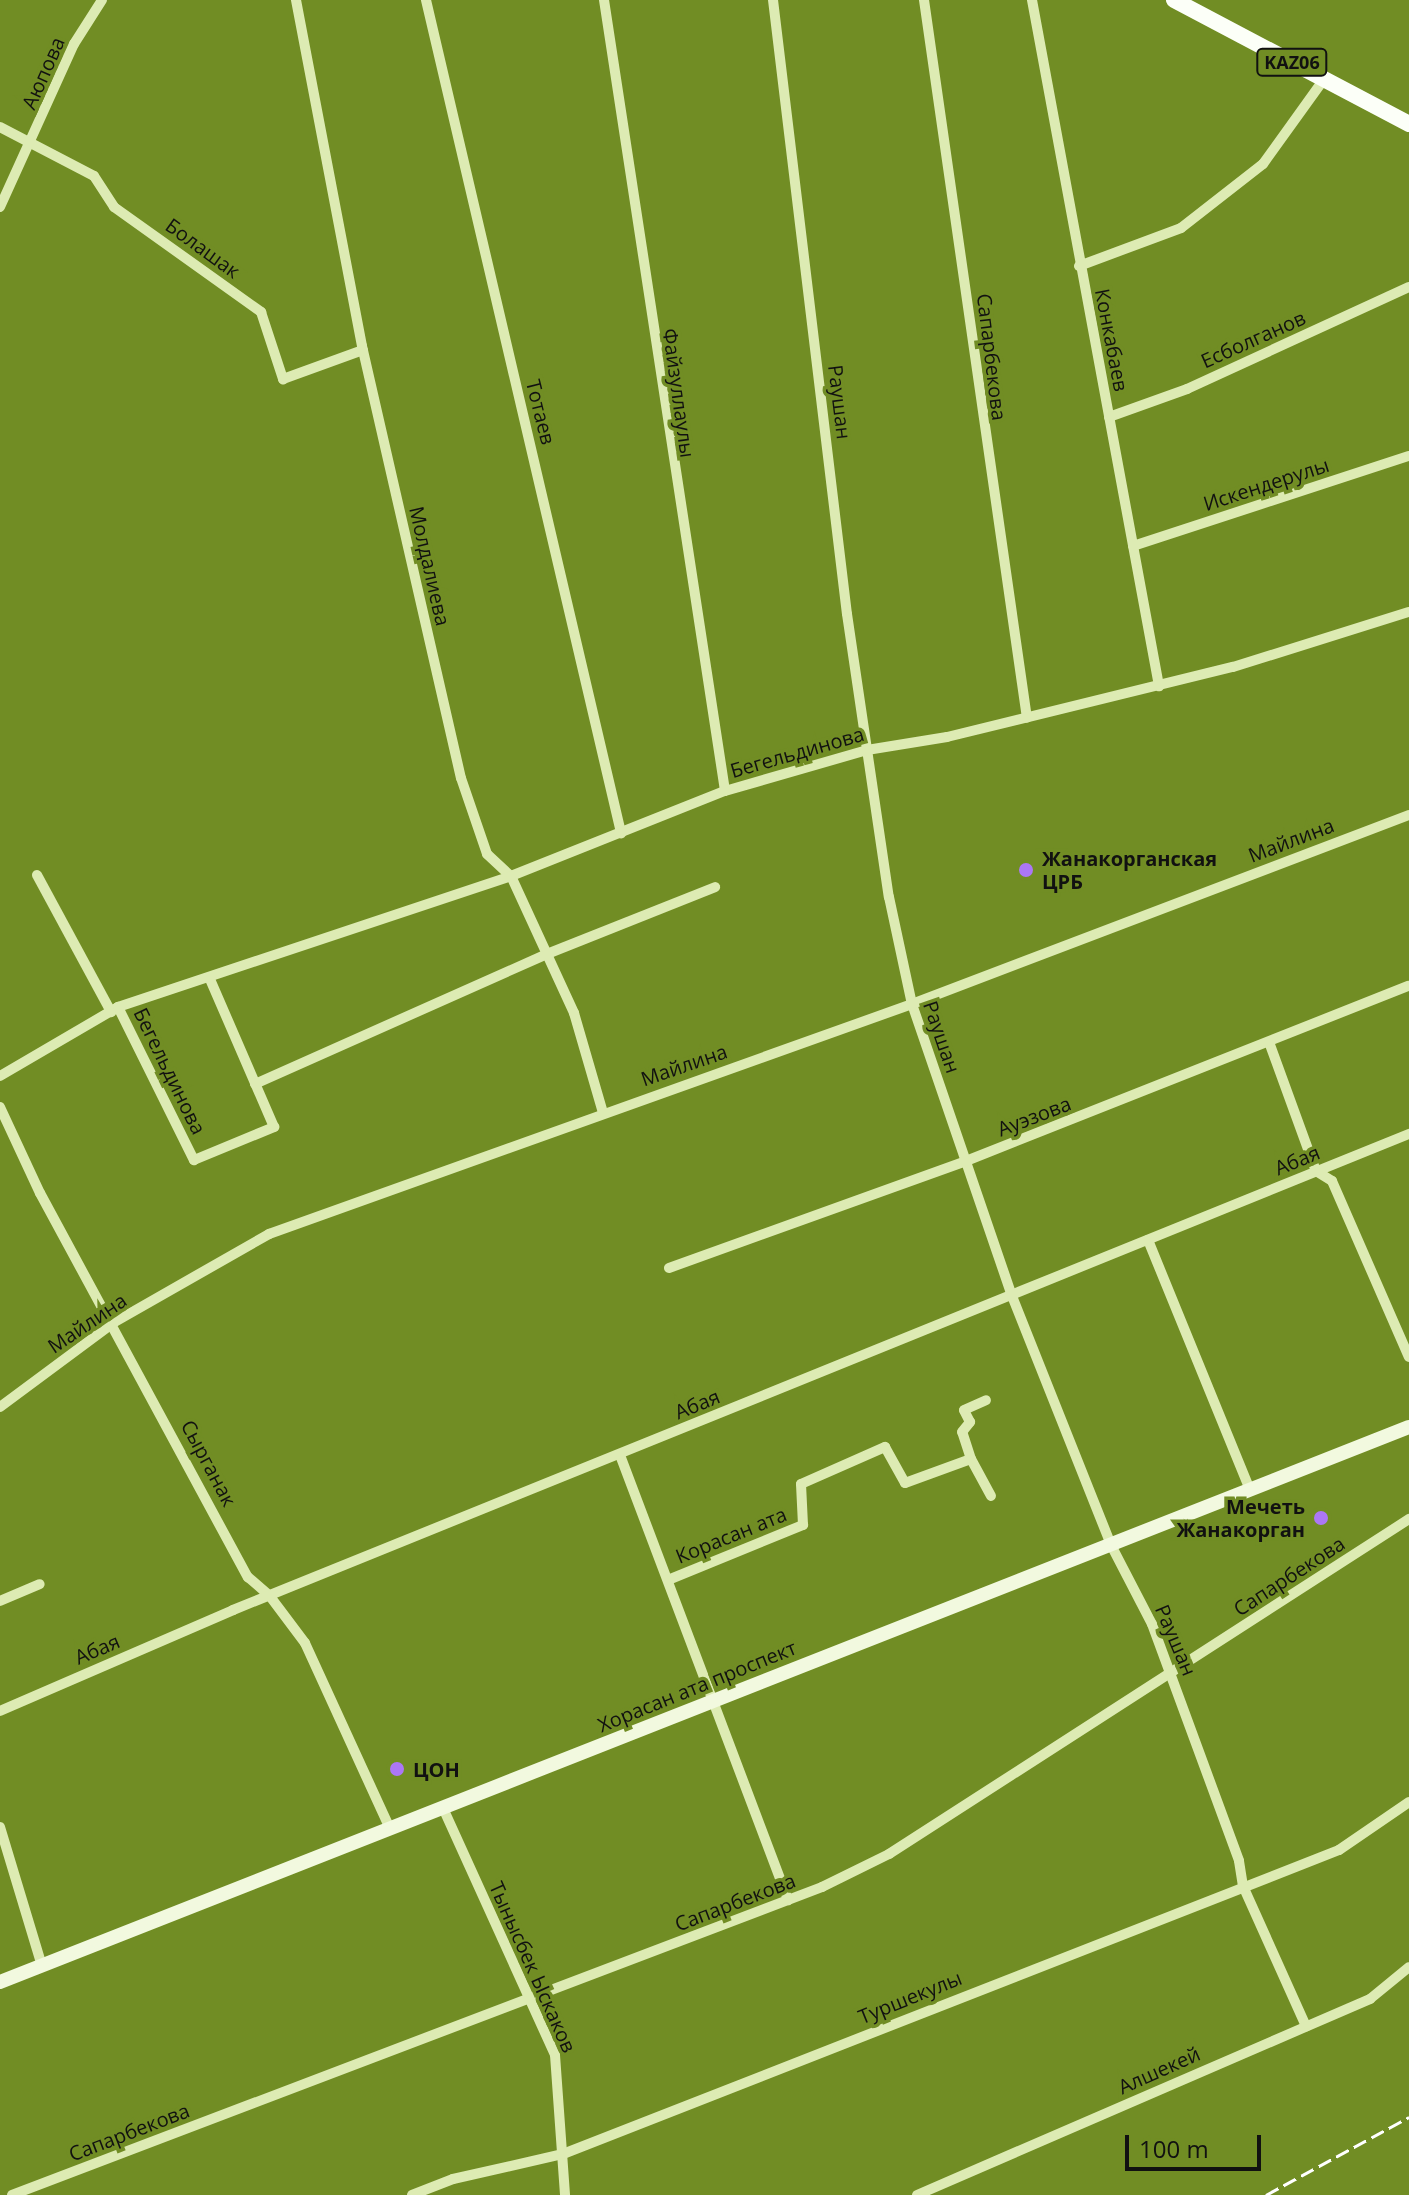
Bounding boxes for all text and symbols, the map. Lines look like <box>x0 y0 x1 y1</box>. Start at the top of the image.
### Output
street label: Аюпова <box>17 33 69 113</box>
road number: KAZ06 <box>1256 48 1328 76</box>
street label: Болашак <box>161 213 245 283</box>
street label: Конкабаев <box>1090 287 1134 393</box>
street label: Сапарбекова <box>972 292 1012 422</box>
street label: Есболганов <box>1197 305 1309 373</box>
street label: Файзуллаулы <box>658 327 700 459</box>
street label: Раушан <box>824 363 856 441</box>
street label: Тотаев <box>521 377 561 447</box>
street label: Искендерулы <box>1200 452 1332 516</box>
street label: Молдалиева <box>405 504 455 628</box>
street label: Бегельдинова <box>727 721 867 783</box>
street label: Майлина <box>1245 813 1337 867</box>
place label: Жанакорганская ЦРБ <box>1042 846 1217 893</box>
marker: Жанакорганская ЦРБ <box>1017 861 1035 879</box>
street label: Раушан <box>918 998 966 1076</box>
street label: Бегельдинова <box>129 1004 211 1138</box>
street label: Майлина <box>638 1039 730 1091</box>
street label: Ауэзова <box>994 1091 1074 1141</box>
street label: Абая <box>1271 1140 1323 1180</box>
street label: Майлина <box>43 1288 131 1358</box>
street label: Абая <box>671 1384 723 1424</box>
street label: Сырганак <box>176 1416 242 1510</box>
place label: Мечеть Жанакорган <box>1176 1494 1305 1541</box>
street label: Корасан ата <box>672 1502 790 1568</box>
marker: Мечеть Жанакорган <box>1312 1509 1330 1527</box>
street label: Сапарбекова <box>1229 1531 1349 1621</box>
street label: Раушан <box>1150 1601 1202 1679</box>
street label: Абая <box>71 1629 123 1669</box>
street label: Хорасан ата проспект <box>594 1635 800 1737</box>
place label: ЦОН <box>413 1757 460 1781</box>
marker: ЦОН <box>388 1760 406 1778</box>
street label: Сапарбекова <box>671 1868 799 1936</box>
street label: Тынысбек Ыскаков <box>485 1878 581 2056</box>
street label: Туршекулы <box>855 1965 965 2029</box>
street label: Алшекей <box>1114 2041 1204 2099</box>
street label: Сапарбекова <box>65 2098 193 2166</box>
scale bar <box>1129 2119 1265 2169</box>
text: 100 m <box>1139 2132 1209 2165</box>

